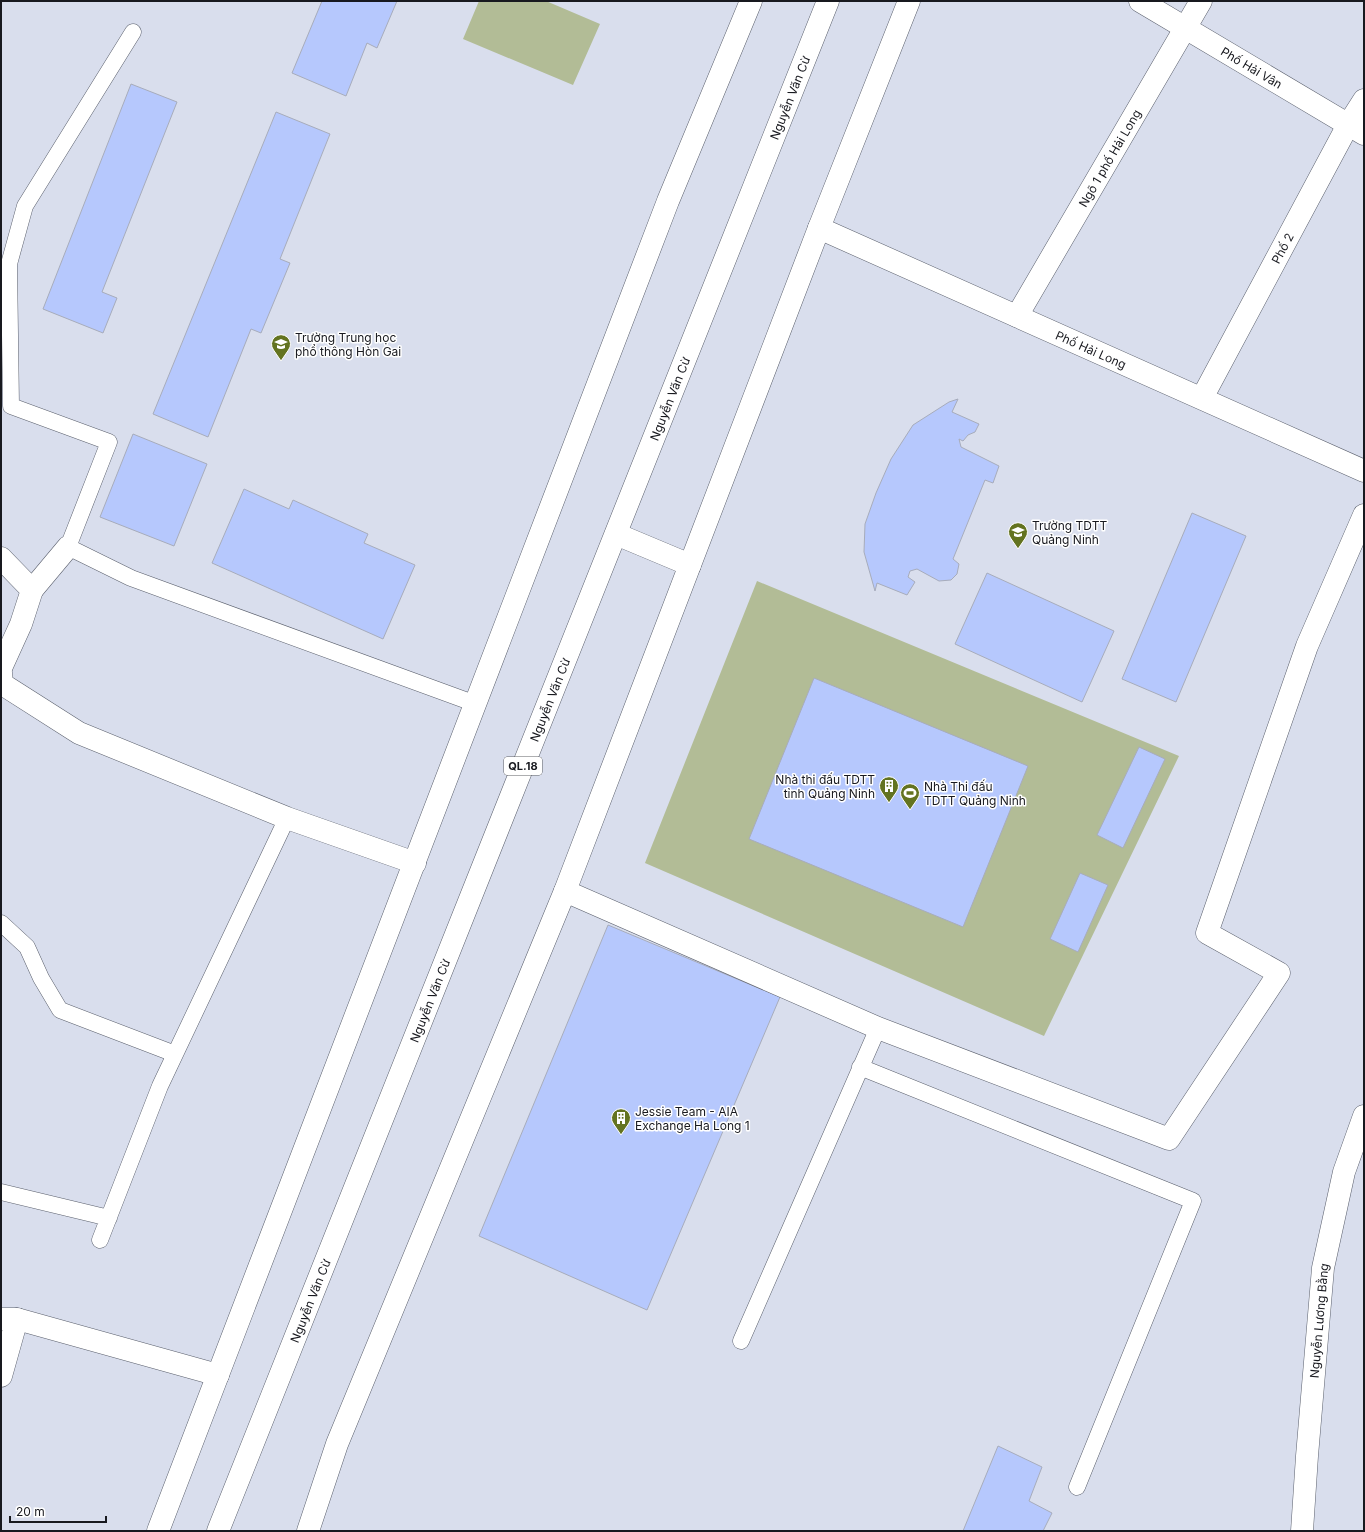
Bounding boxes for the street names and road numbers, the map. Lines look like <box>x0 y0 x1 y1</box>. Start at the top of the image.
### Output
street label: Phố Hải Vân <box>1218 43 1285 91</box>
street label: Nguyễn Văn Cừ <box>766 53 813 142</box>
street label: Ngõ 1 phố Hải Long <box>1075 106 1144 210</box>
street label: Phố 2 <box>1268 230 1296 266</box>
street label: Phố Hải Long <box>1054 327 1129 372</box>
street label: Nguyễn Văn Cừ <box>646 354 693 443</box>
street label: Nguyễn Văn Cừ <box>526 655 573 744</box>
road number: QL.18 <box>504 757 542 775</box>
street label: Nguyễn Văn Cừ <box>406 956 453 1045</box>
street label: Nguyễn Văn Cừ <box>286 1256 333 1345</box>
street label: Nguyễn Lương Bằng <box>1306 1262 1331 1379</box>

